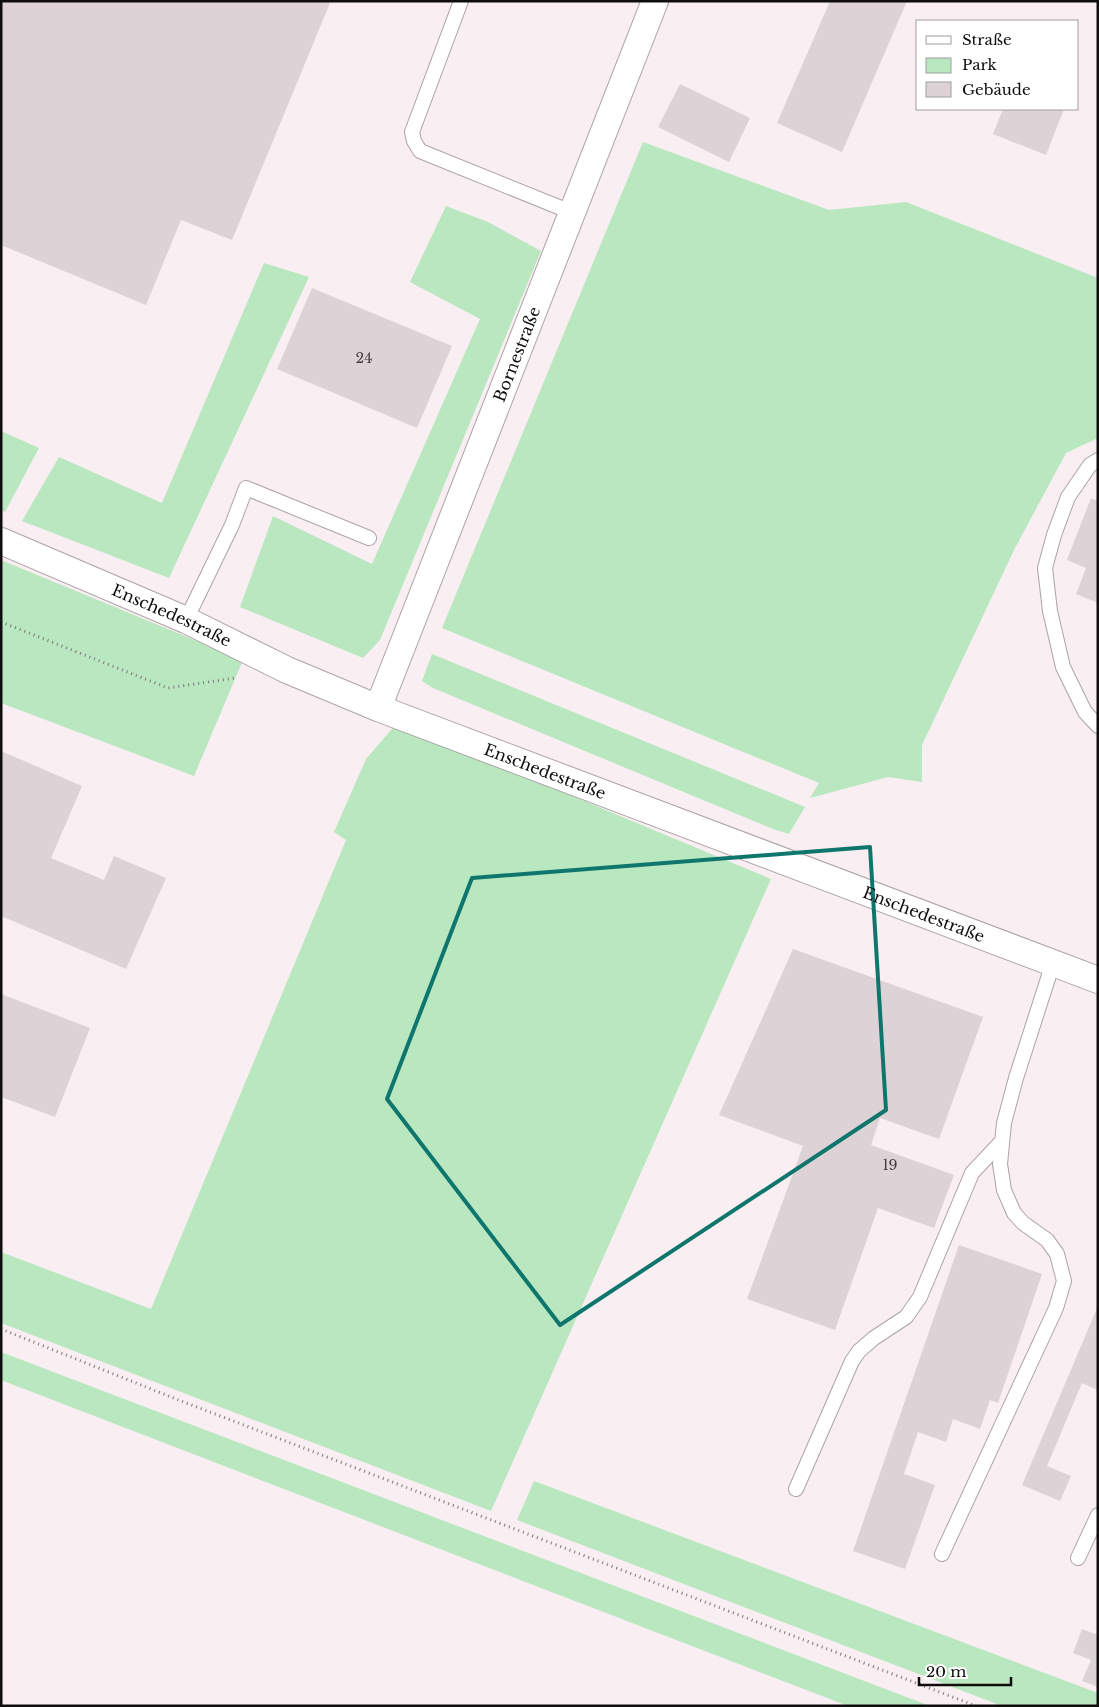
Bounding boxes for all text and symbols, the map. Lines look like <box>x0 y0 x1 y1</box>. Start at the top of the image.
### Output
legend <box>916 20 1079 110</box>
text: Straße <box>962 30 1012 49</box>
text: Park <box>962 55 998 74</box>
text: Gebäude <box>962 80 1031 99</box>
street label: Bornestraße <box>489 304 544 405</box>
house number: 24 <box>356 349 372 367</box>
street label: Enschedestraße <box>109 580 234 651</box>
street label: Enschedestraße <box>481 739 609 803</box>
street label: Enschedestraße <box>860 882 988 946</box>
house number: 19 <box>882 1156 898 1174</box>
scale bar <box>919 1654 1012 1686</box>
text: 20 m <box>926 1662 966 1681</box>

